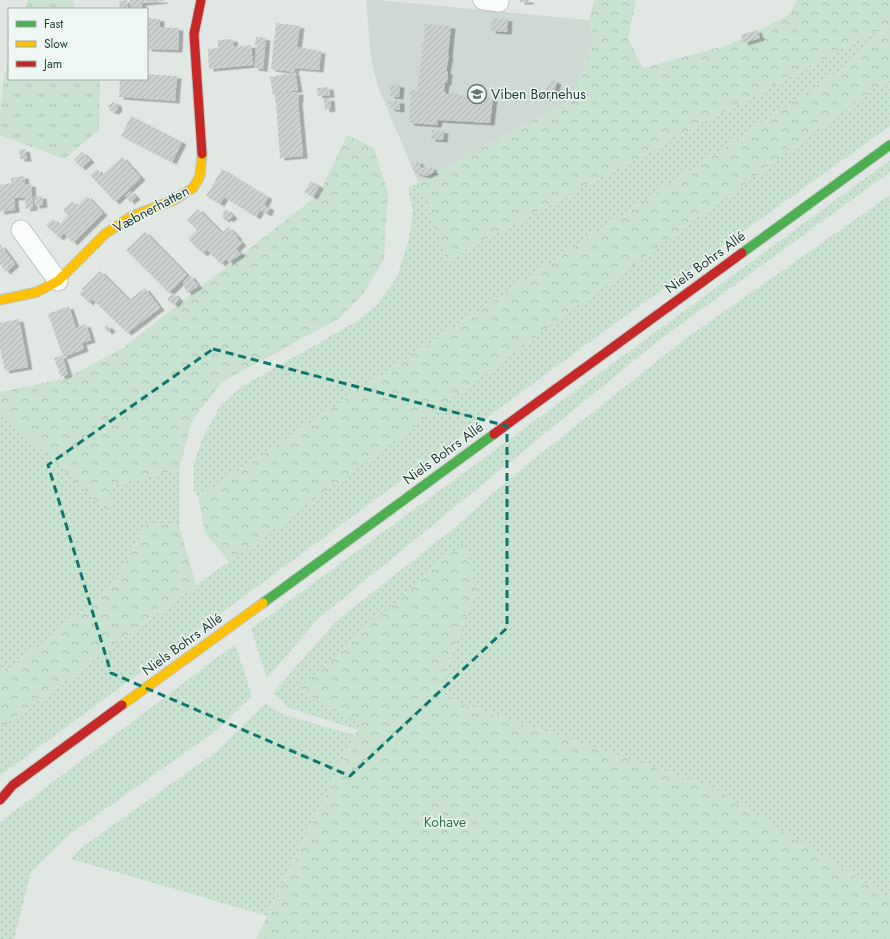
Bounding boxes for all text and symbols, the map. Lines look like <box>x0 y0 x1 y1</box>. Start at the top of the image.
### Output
legend <box>8 8 148 80</box>
text: Fast <box>44 15 63 33</box>
text: Slow <box>44 35 69 53</box>
text: Jam <box>42 55 62 73</box>
school or university icon: Viben Børnehus <box>466 83 488 105</box>
place label: Viben Børnehus <box>491 84 586 104</box>
street label: Væbnerhatten <box>109 181 193 237</box>
street label: Niels Bohrs Allé <box>661 226 749 298</box>
street label: Niels Bohrs Allé <box>399 417 487 489</box>
street label: Niels Bohrs Allé <box>138 608 226 680</box>
park label: Kohave <box>424 812 466 832</box>

